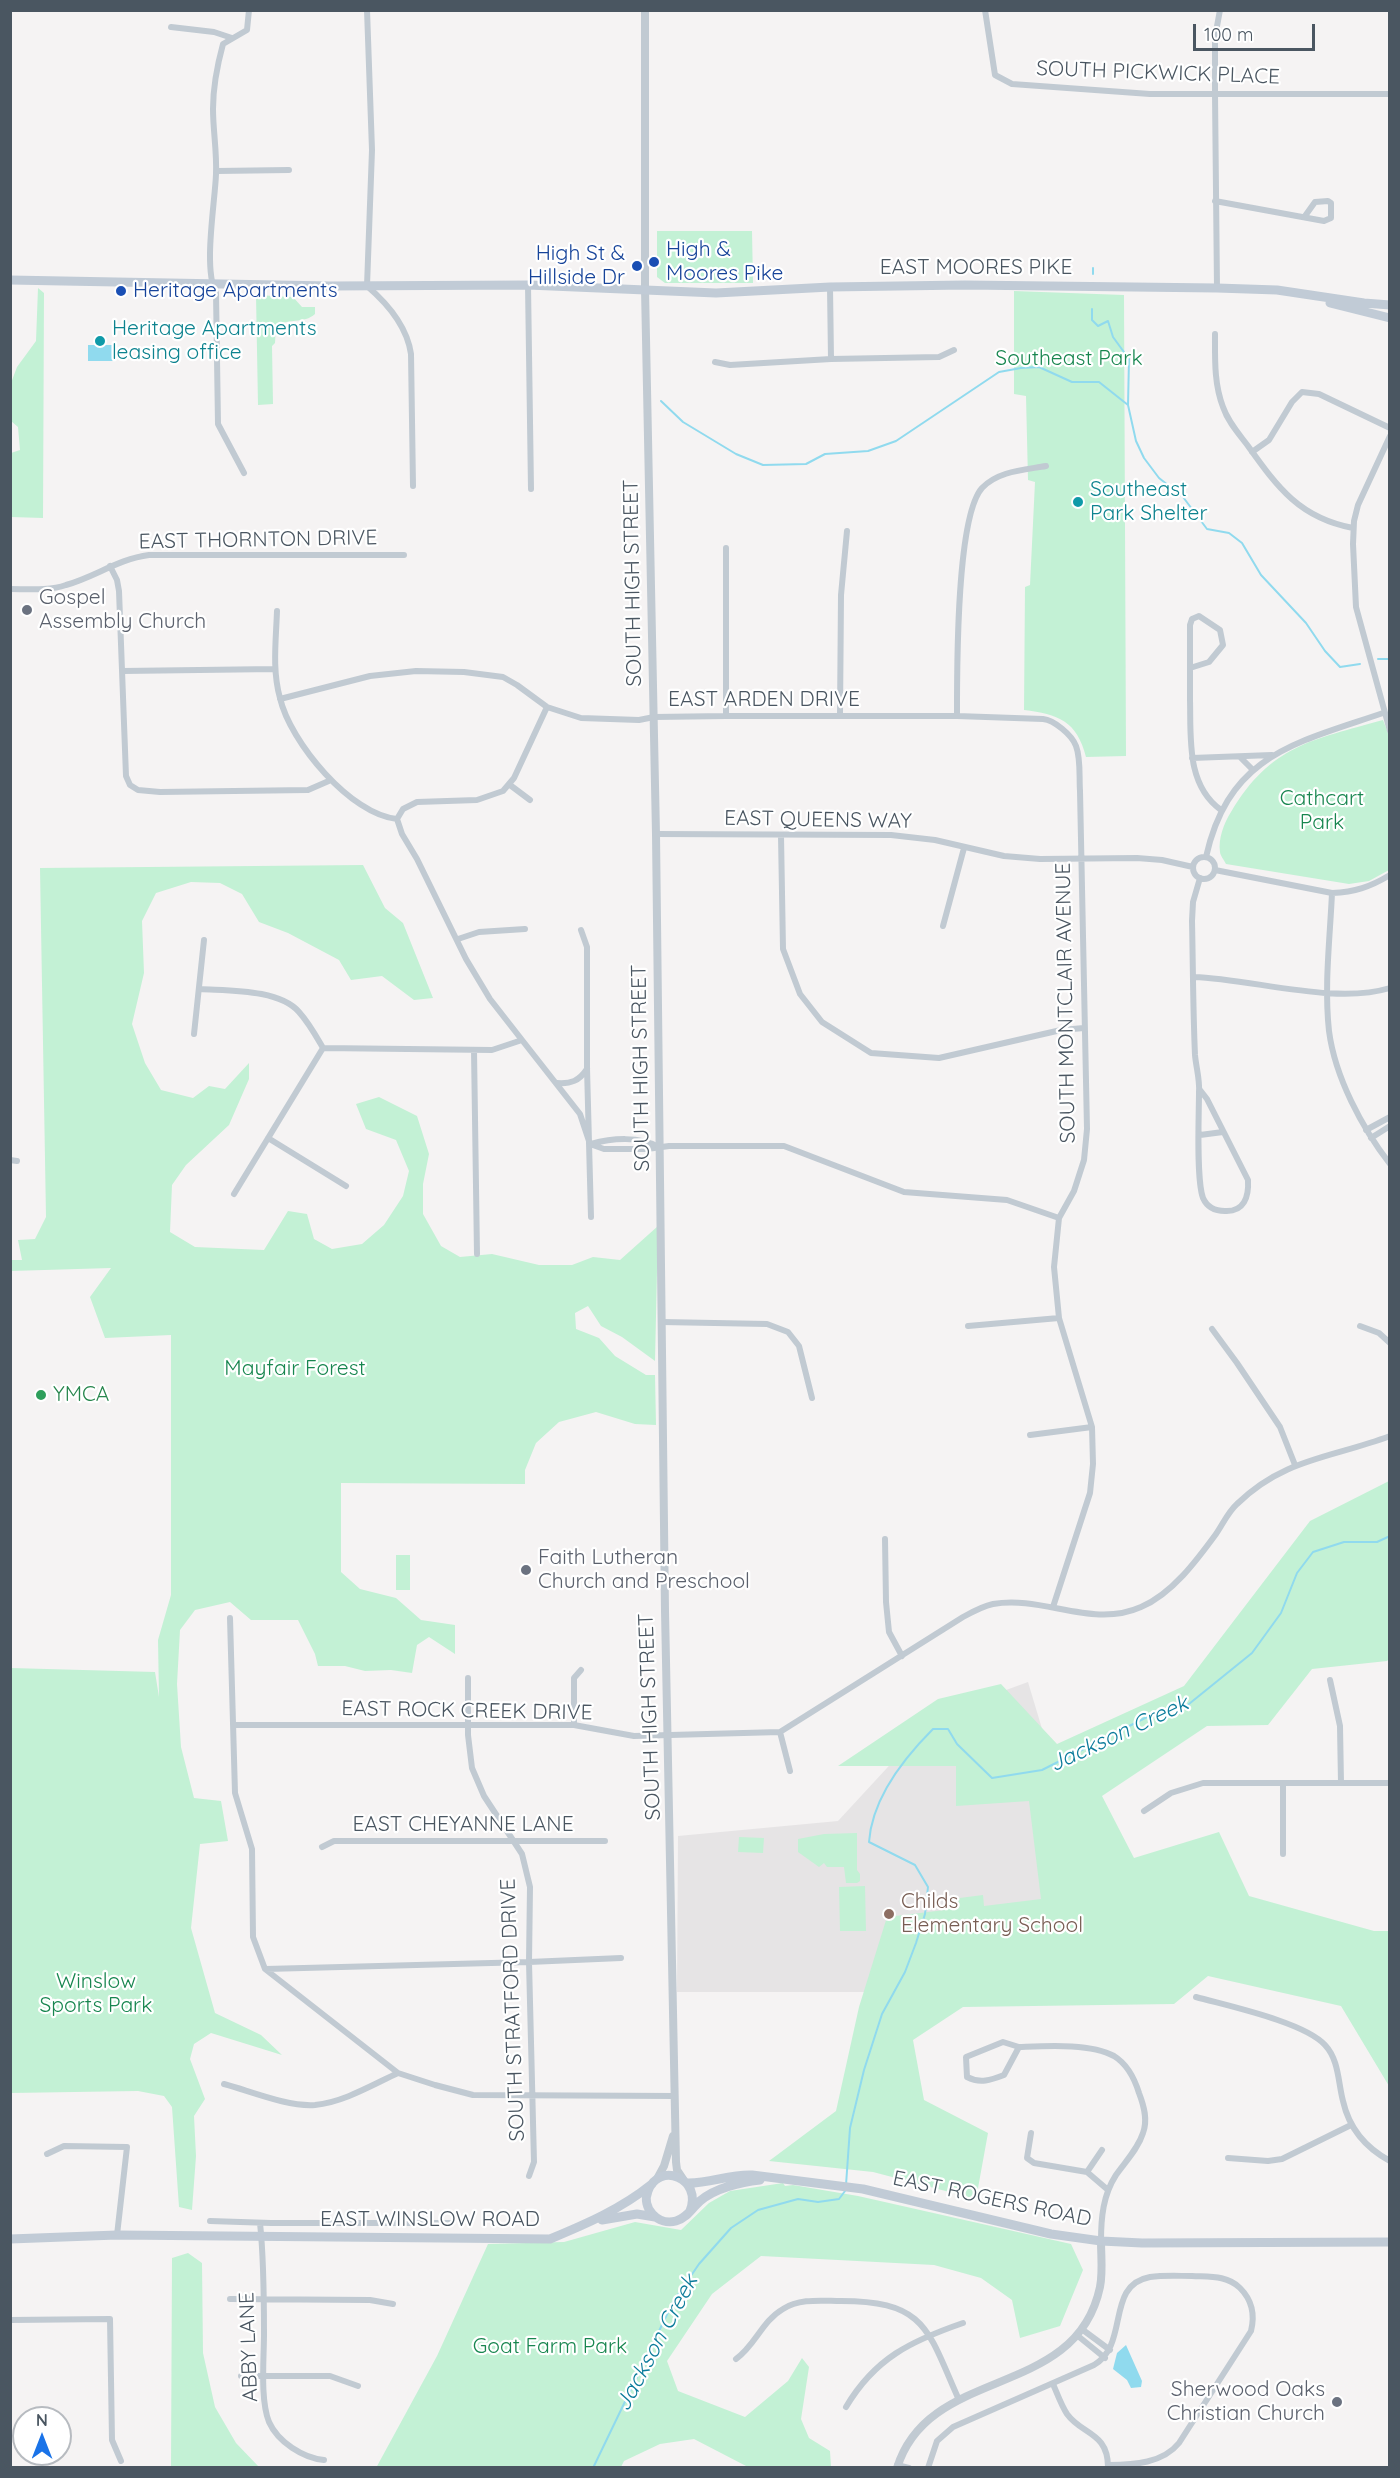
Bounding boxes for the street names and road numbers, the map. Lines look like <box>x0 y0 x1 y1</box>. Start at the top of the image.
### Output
street label: SOUTH PICKWICK PLACE <box>1036 56 1280 90</box>
street label: EAST MOORES PIKE <box>880 255 1072 281</box>
street label: SOUTH HIGH STREET <box>619 479 647 687</box>
street label: EAST THORNTON DRIVE <box>138 525 378 555</box>
street label: EAST ARDEN DRIVE <box>668 687 860 713</box>
street label: EAST QUEENS WAY <box>724 806 912 834</box>
street label: SOUTH MONTCLAIR AVENUE <box>1051 862 1081 1144</box>
street label: SOUTH HIGH STREET <box>627 964 655 1172</box>
street label: SOUTH HIGH STREET <box>634 1613 666 1821</box>
street label: EAST ROCK CREEK DRIVE <box>341 1696 593 1726</box>
street label: EAST CHEYANNE LANE <box>352 1812 574 1838</box>
street label: SOUTH STRATFORD DRIVE <box>496 1878 530 2142</box>
street label: EAST ROGERS ROAD <box>890 2166 1094 2232</box>
street label: EAST WINSLOW ROAD <box>320 2207 540 2233</box>
street label: ABBY LANE <box>234 2292 264 2402</box>

